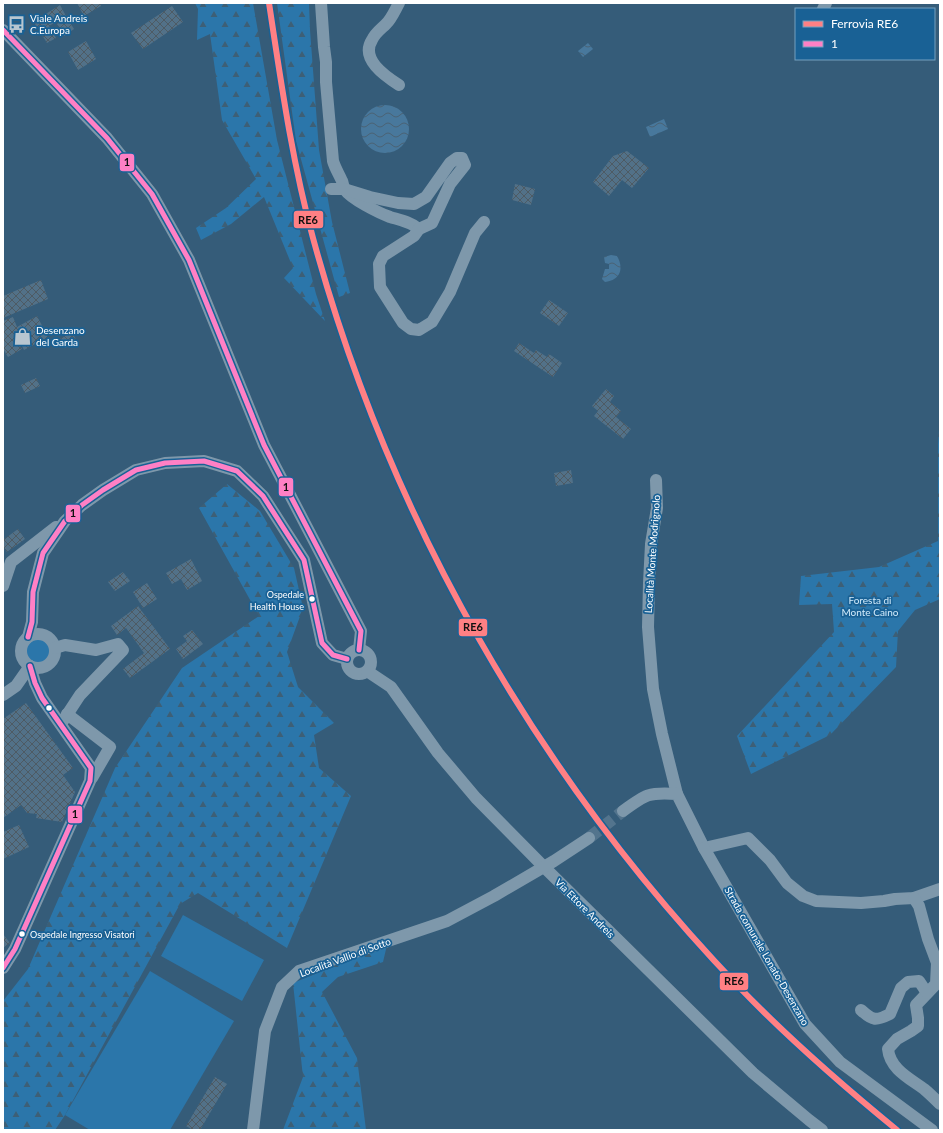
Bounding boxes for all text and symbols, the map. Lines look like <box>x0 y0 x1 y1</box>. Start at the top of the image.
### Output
legend <box>795 8 935 60</box>
place label: Viale Andreis C.Europa <box>30 12 87 36</box>
bus stop icon: Viale Andreis C.Europa <box>7 14 27 34</box>
text: Ferrovia RE6 <box>831 16 898 31</box>
text: 1 <box>831 36 838 51</box>
line badge: 1 <box>119 153 135 172</box>
text: 1 <box>124 155 130 168</box>
line badge: RE6 <box>293 210 324 229</box>
text: RE6 <box>298 213 319 226</box>
place label: Desenzano del Garda <box>36 324 85 348</box>
shop icon: Desenzano del Garda <box>13 326 33 346</box>
line badge: 1 <box>278 477 294 497</box>
text: 1 <box>283 480 289 493</box>
street label: Località Monte Modrignolo <box>642 494 662 614</box>
line badge: 1 <box>65 504 81 523</box>
text: 1 <box>70 506 76 519</box>
place label: Ospedale Health House <box>250 589 304 612</box>
marker: Ospedale Health House <box>307 594 317 604</box>
park label: Foresta di Monte Caino <box>841 594 899 618</box>
line badge: RE6 <box>458 618 488 637</box>
text: RE6 <box>463 620 484 633</box>
unlabelled marker <box>44 703 54 713</box>
line badge: 1 <box>67 805 83 824</box>
text: 1 <box>72 807 78 820</box>
street label: Via Ettore Andreis <box>553 876 617 940</box>
street label: Strada comunale Lonato-Desenzano <box>722 885 812 1028</box>
marker: Ospedale Ingresso Visatori <box>17 929 27 939</box>
place label: Ospedale Ingresso Visatori <box>30 929 135 940</box>
street label: Località Vallio di Sotto <box>298 935 392 979</box>
line badge: RE6 <box>719 972 749 991</box>
text: RE6 <box>724 974 745 987</box>

